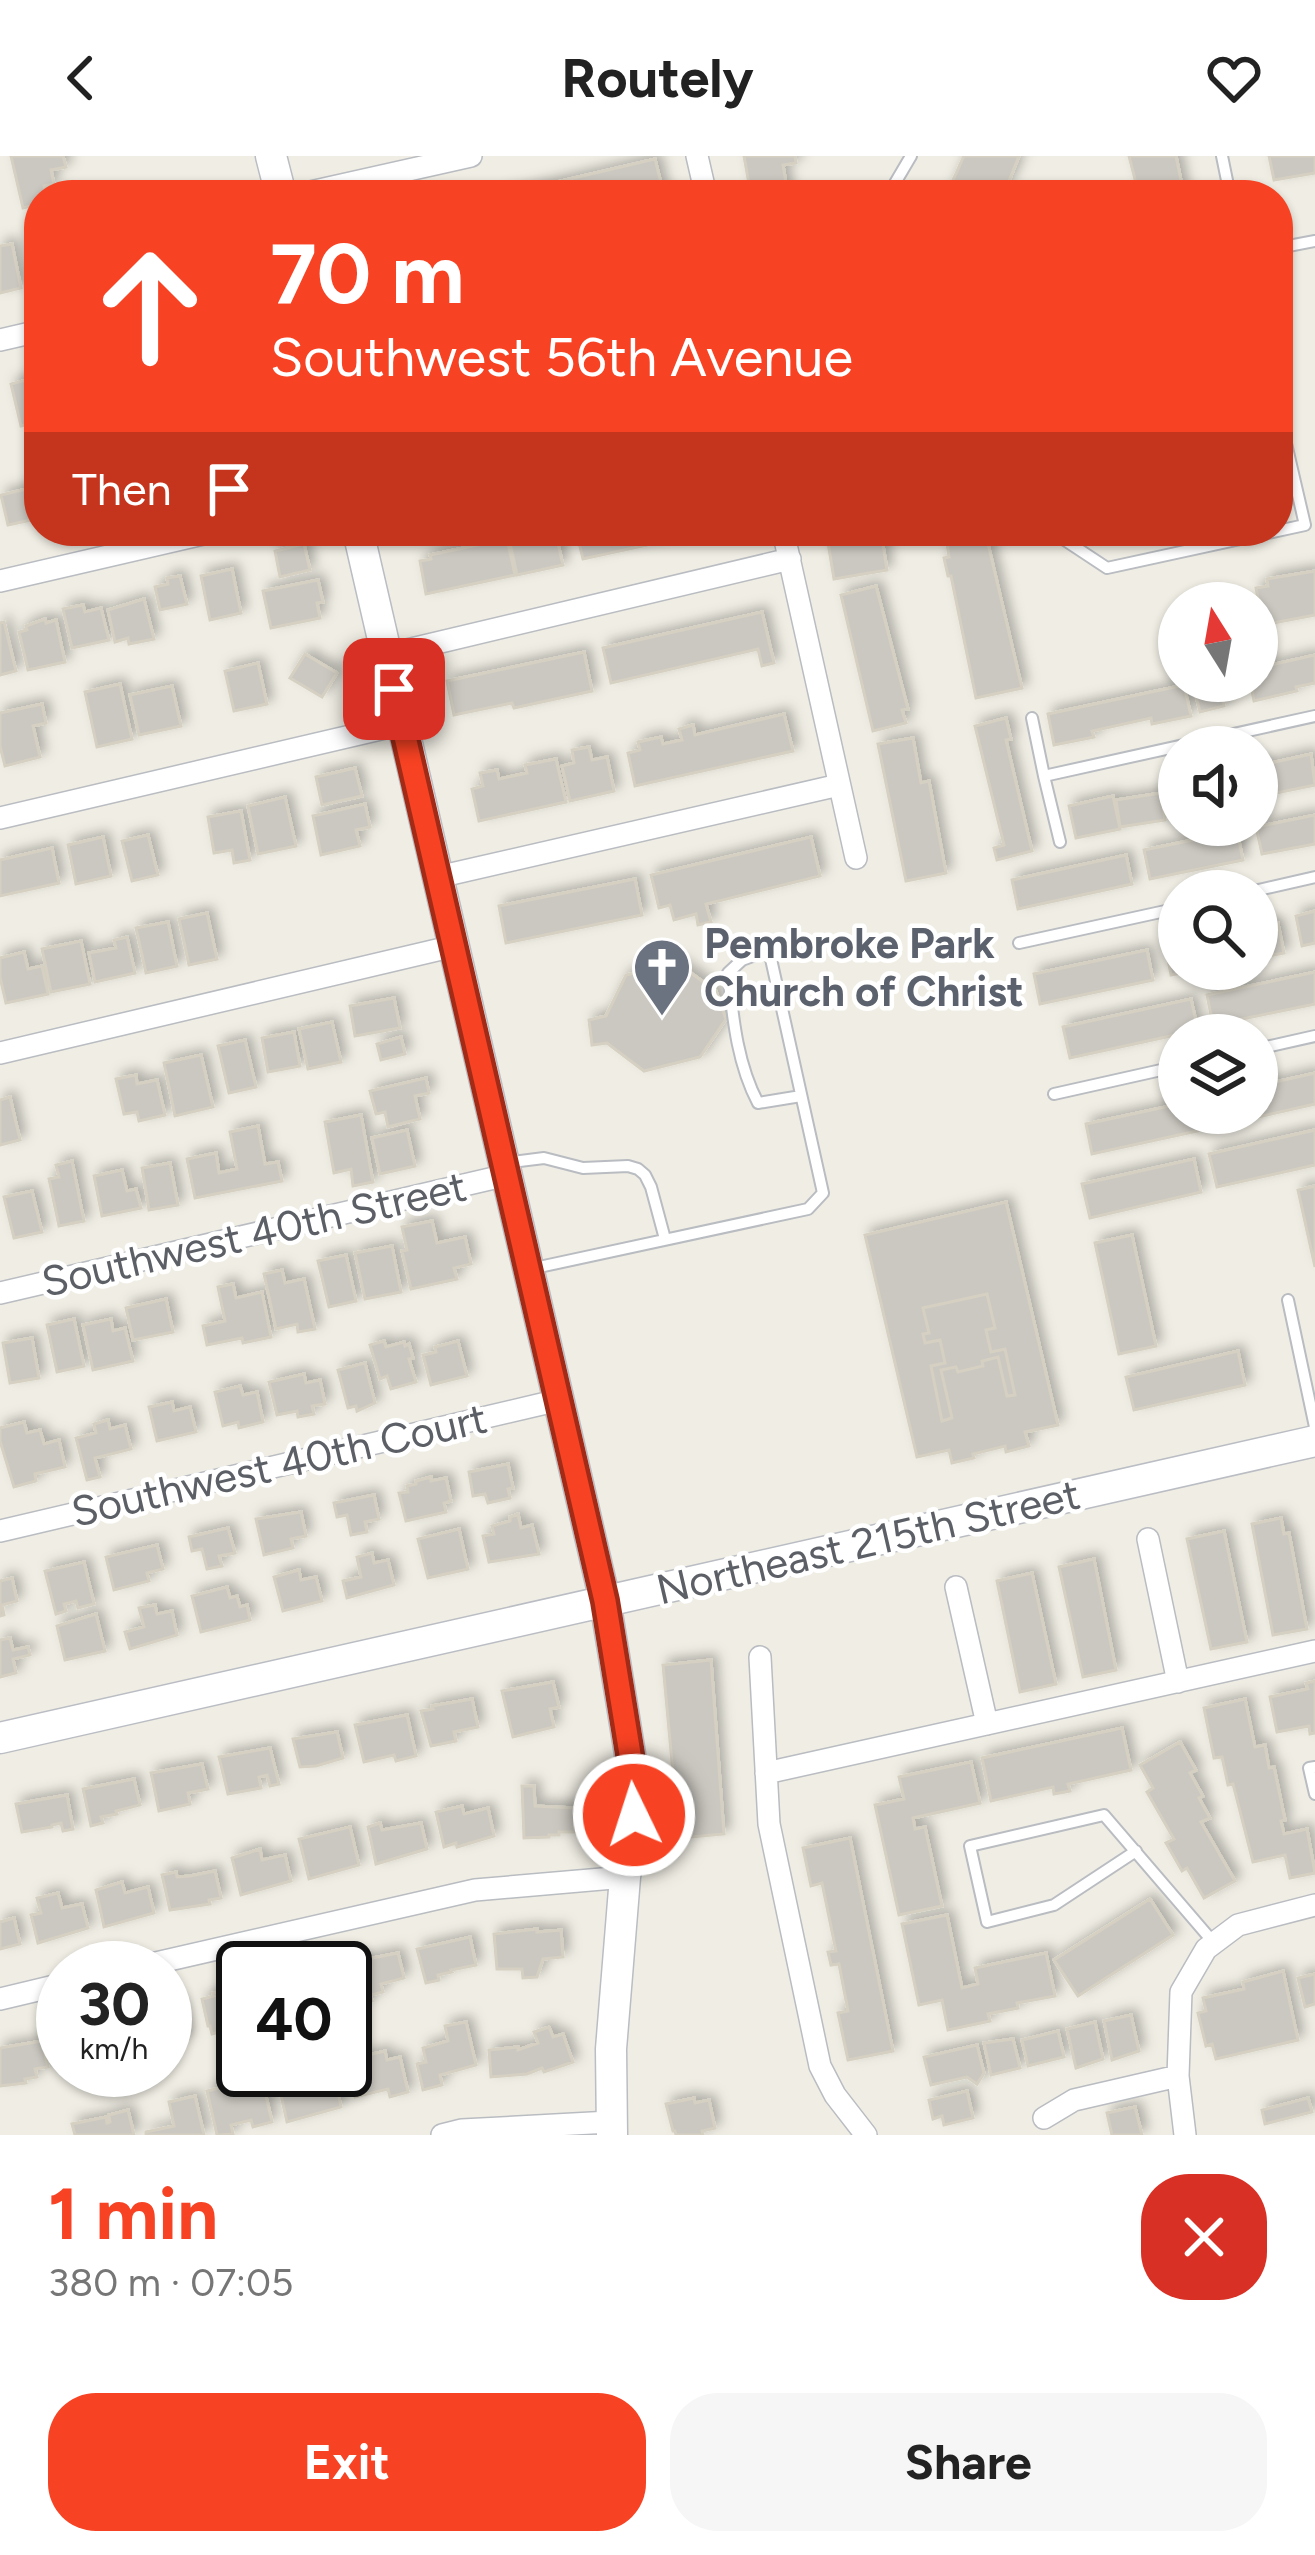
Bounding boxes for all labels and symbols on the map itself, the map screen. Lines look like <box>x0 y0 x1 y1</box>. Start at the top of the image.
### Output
north arrow <box>1158 582 1278 702</box>
pin <box>343 638 445 740</box>
place label: Pembroke Park Church of Christ <box>704 918 1024 1017</box>
church icon: Pembroke Park Church of Christ <box>631 936 693 1018</box>
street label: Southwest 40th Street <box>37 1160 471 1308</box>
street label: Southwest 40th Court <box>66 1392 492 1538</box>
street label: Northeast 215th Street <box>651 1468 1085 1616</box>
position arrow <box>571 1752 697 1878</box>
speed limit sign: 40 <box>216 1941 372 2097</box>

